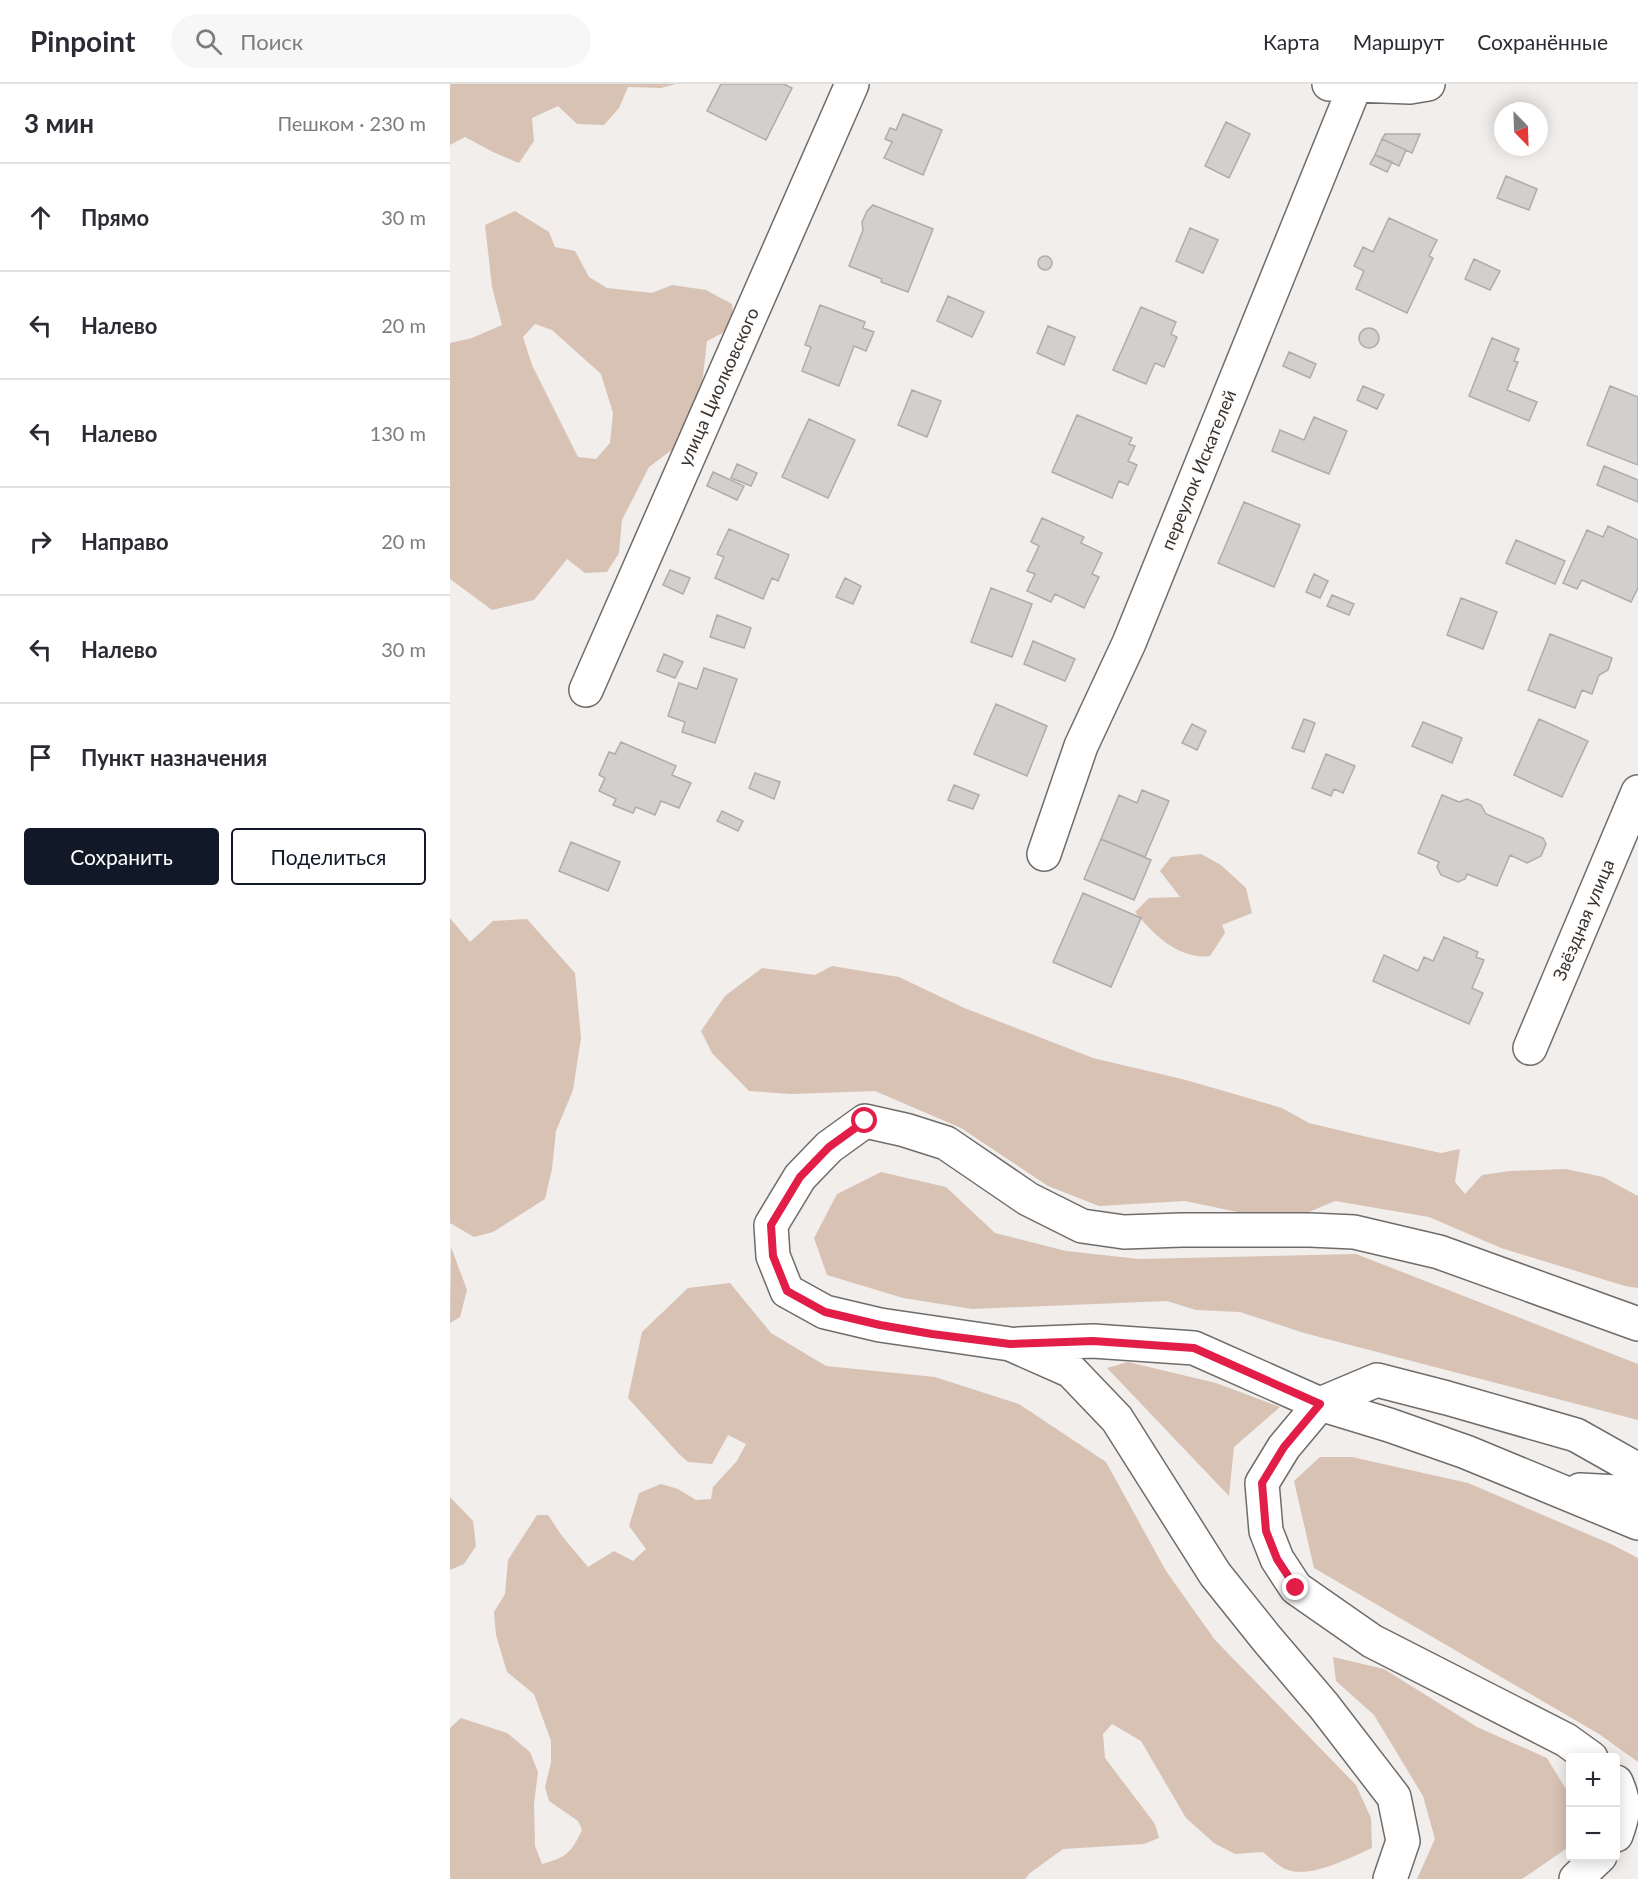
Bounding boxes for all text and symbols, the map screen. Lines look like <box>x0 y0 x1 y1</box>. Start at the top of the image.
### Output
search box <box>171 14 591 68</box>
text: Pinpoint <box>30 24 135 58</box>
icon: search <box>192 25 225 58</box>
text: Поиск <box>240 28 303 55</box>
text: Карта <box>1263 29 1320 54</box>
text: Маршрут <box>1353 29 1444 54</box>
text: Сохранённые <box>1477 29 1608 54</box>
north arrow <box>1494 102 1548 156</box>
text: 3 мин <box>24 107 94 139</box>
text: Пешком · 230 m <box>277 111 426 135</box>
icon: ahead <box>24 201 57 234</box>
text: Прямо <box>81 204 149 231</box>
text: 30 m <box>381 205 426 229</box>
street label: улица Циолковского <box>673 304 763 469</box>
icon: left <box>24 309 57 342</box>
text: Налево <box>81 312 157 339</box>
text: 20 m <box>381 313 426 337</box>
street label: переулок Искателей <box>1156 386 1240 553</box>
icon: left <box>24 417 57 450</box>
text: Налево <box>81 420 157 447</box>
text: 130 m <box>370 421 426 445</box>
icon: right <box>24 525 57 558</box>
text: Направо <box>81 528 169 555</box>
text: 20 m <box>381 529 426 553</box>
icon: left <box>24 633 57 666</box>
text: Налево <box>81 636 157 663</box>
text: 30 m <box>381 637 426 661</box>
icon: arrive <box>24 741 57 774</box>
text: Пункт назначения <box>81 744 267 771</box>
button: Сохранить <box>24 828 219 885</box>
button: Поделиться <box>231 828 426 885</box>
street label: Звёздная улица <box>1548 856 1618 983</box>
route start <box>851 1107 877 1133</box>
route end <box>1282 1574 1308 1600</box>
map controls <box>1566 1753 1620 1861</box>
button: + <box>1566 1753 1620 1807</box>
button: − <box>1566 1807 1620 1861</box>

